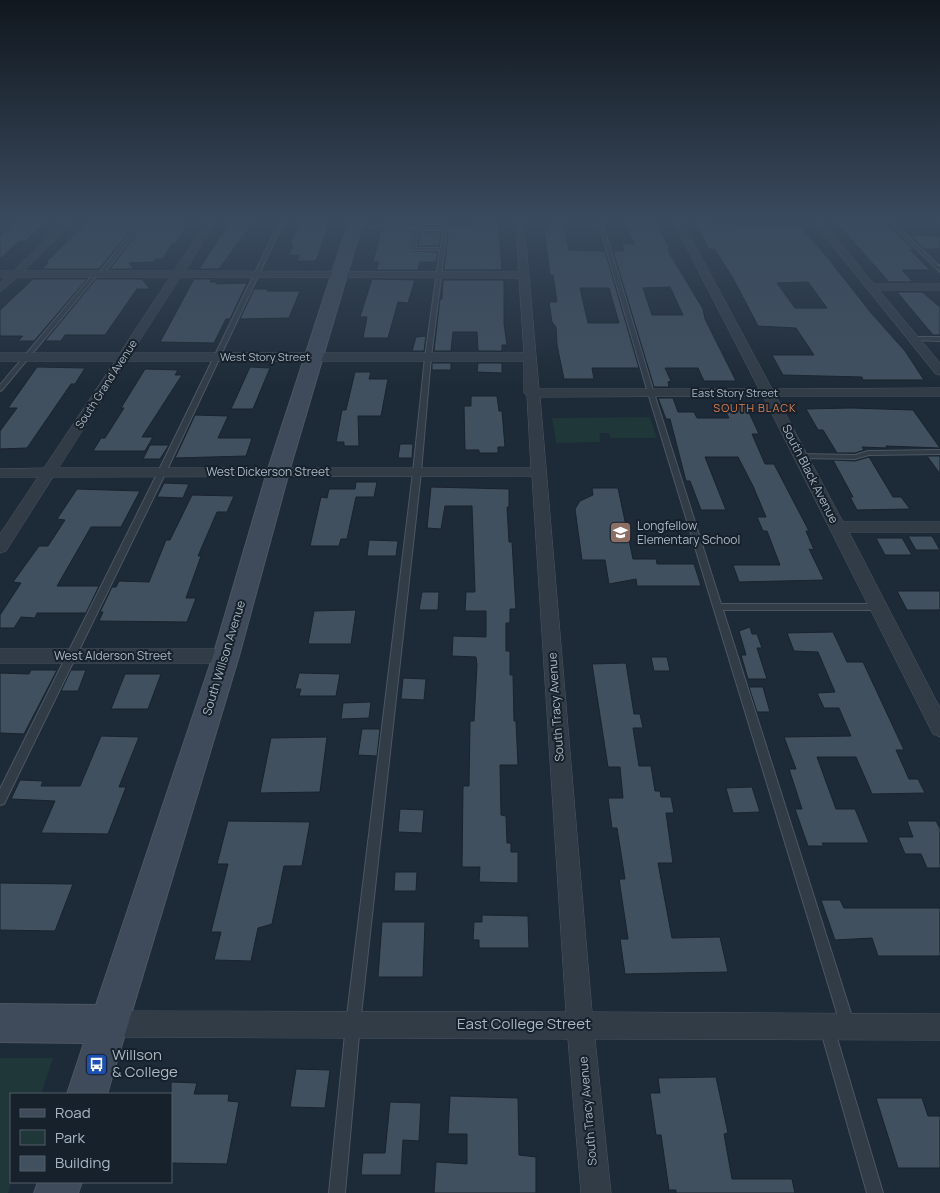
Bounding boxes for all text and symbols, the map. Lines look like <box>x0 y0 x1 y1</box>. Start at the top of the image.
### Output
street label: South Grand Avenue <box>71 336 140 431</box>
street label: West Story Street <box>220 349 310 364</box>
street label: East Story Street <box>692 385 778 400</box>
district label: SOUTH BLACK <box>713 400 797 415</box>
street label: South Black Avenue <box>778 421 843 526</box>
street label: West Dickerson Street <box>206 463 330 480</box>
place label: Longfellow Elementary School <box>637 517 740 548</box>
school or university icon: Longfellow Elementary School <box>609 521 633 545</box>
street label: South Willson Avenue <box>198 598 249 717</box>
street label: West Alderson Street <box>54 647 172 664</box>
street label: South Tracy Avenue <box>543 652 568 762</box>
street label: East College Street <box>457 1013 591 1034</box>
place label: Willson & College <box>112 1044 178 1082</box>
bus stop icon: Willson & College <box>84 1052 108 1076</box>
street label: South Tracy Avenue <box>574 1056 601 1166</box>
legend <box>10 1093 172 1183</box>
text: Road <box>55 1102 91 1123</box>
text: Park <box>55 1127 85 1148</box>
text: Building <box>55 1152 110 1173</box>

